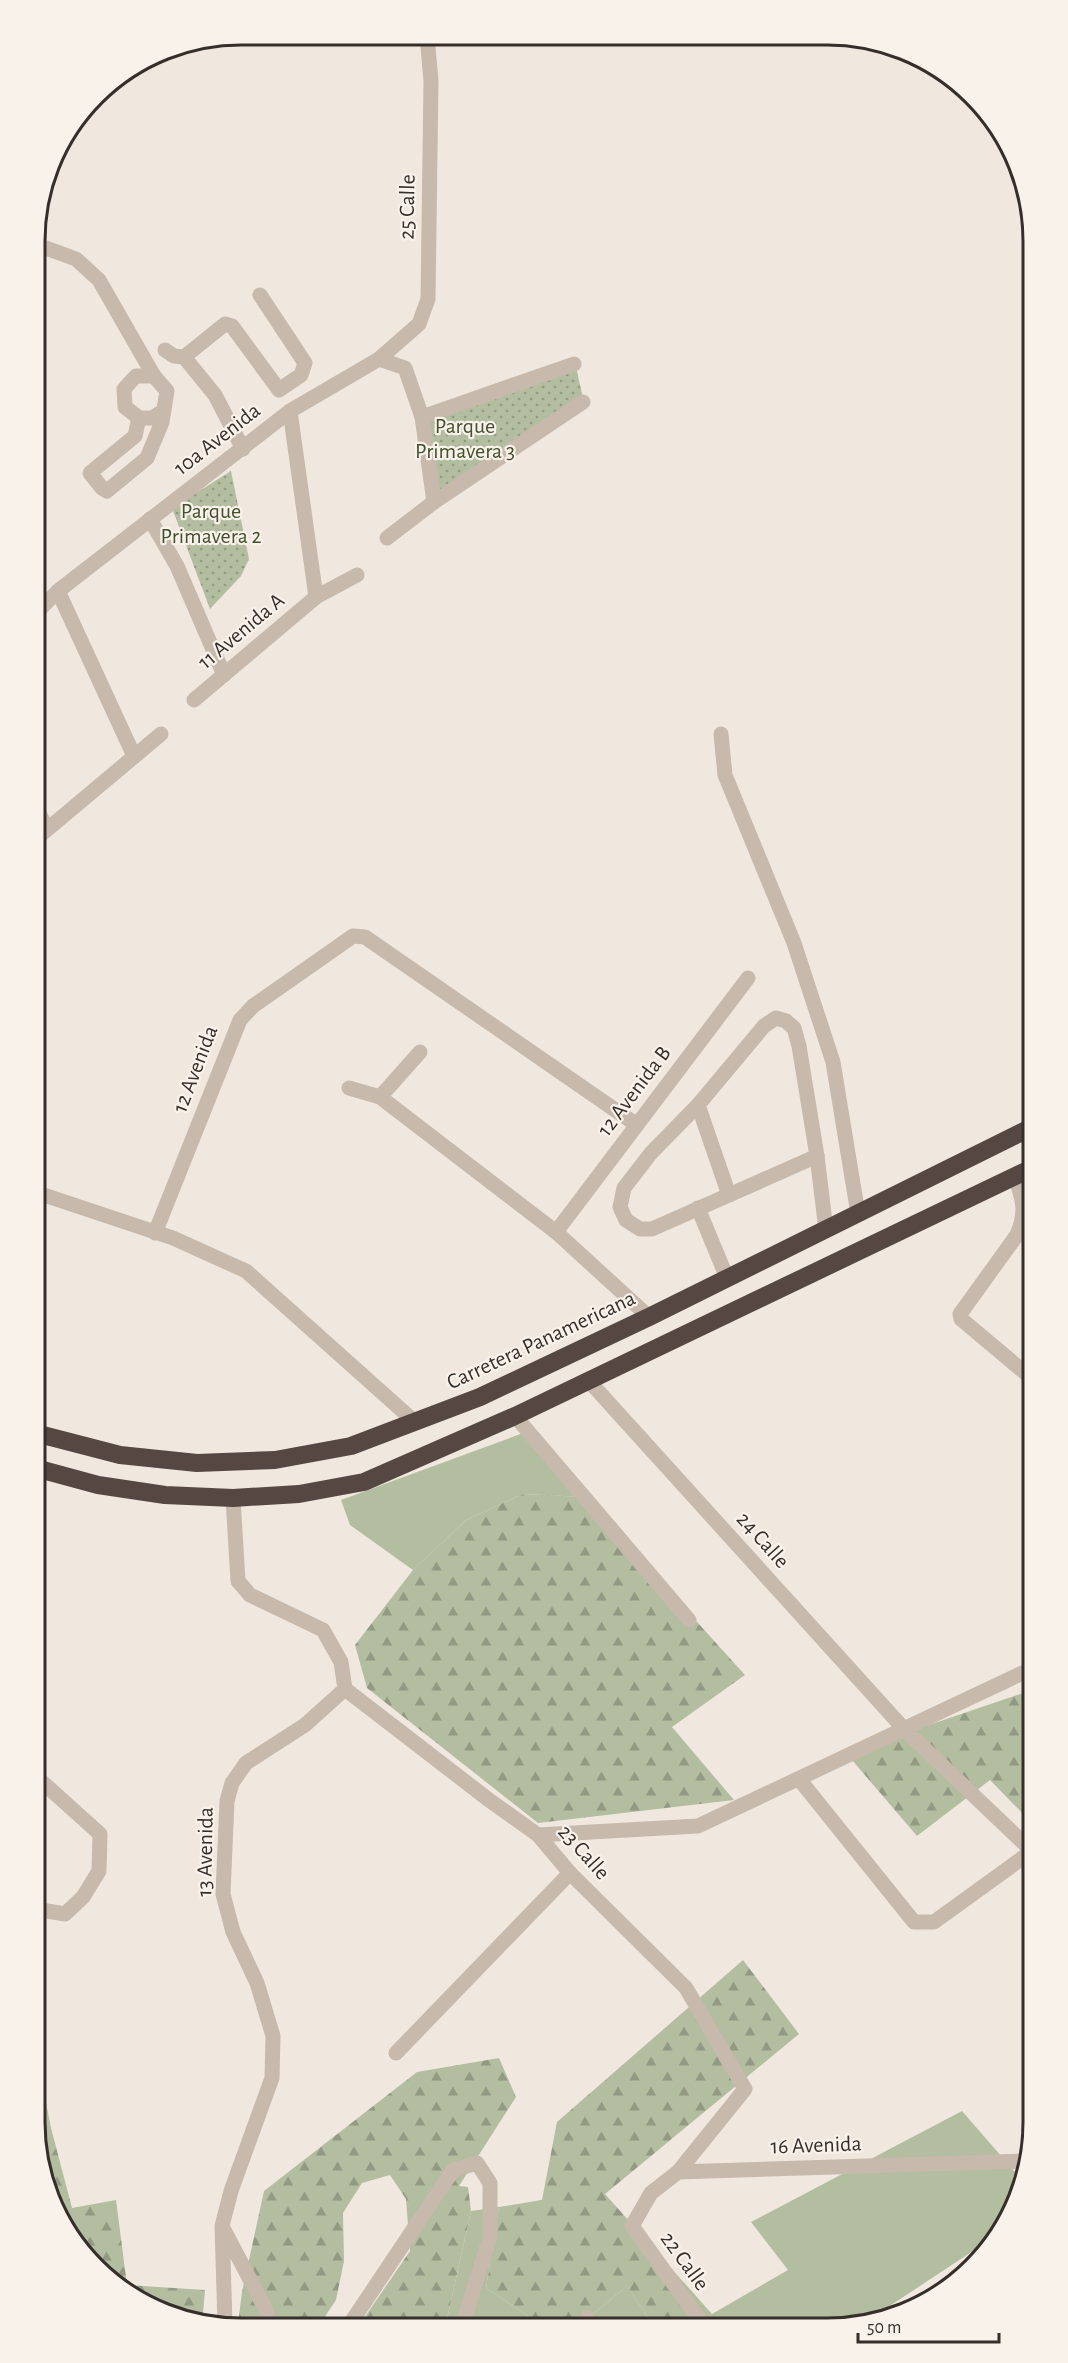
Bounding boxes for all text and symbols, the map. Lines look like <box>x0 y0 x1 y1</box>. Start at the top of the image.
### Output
street label: 25 Calle <box>395 174 419 240</box>
street label: 10a Avenida <box>170 399 264 479</box>
park label: Parque Primavera 3 <box>415 415 515 462</box>
park label: Parque Primavera 2 <box>161 500 261 547</box>
street label: 11 Avenida A <box>194 589 288 673</box>
street label: 12 Avenida <box>168 1023 222 1115</box>
street label: 12 Avenida B <box>593 1042 675 1140</box>
street label: Carretera Panamericana <box>443 1287 639 1393</box>
street label: 24 Calle <box>732 1508 794 1572</box>
street label: 13 Avenida <box>193 1807 217 1897</box>
street label: 23 Calle <box>554 1820 614 1884</box>
street label: 16 Avenida <box>770 2132 862 2158</box>
street label: 22 Calle <box>657 2228 713 2294</box>
scale bar <box>858 2306 999 2344</box>
text: 50 m <box>867 2319 901 2337</box>

